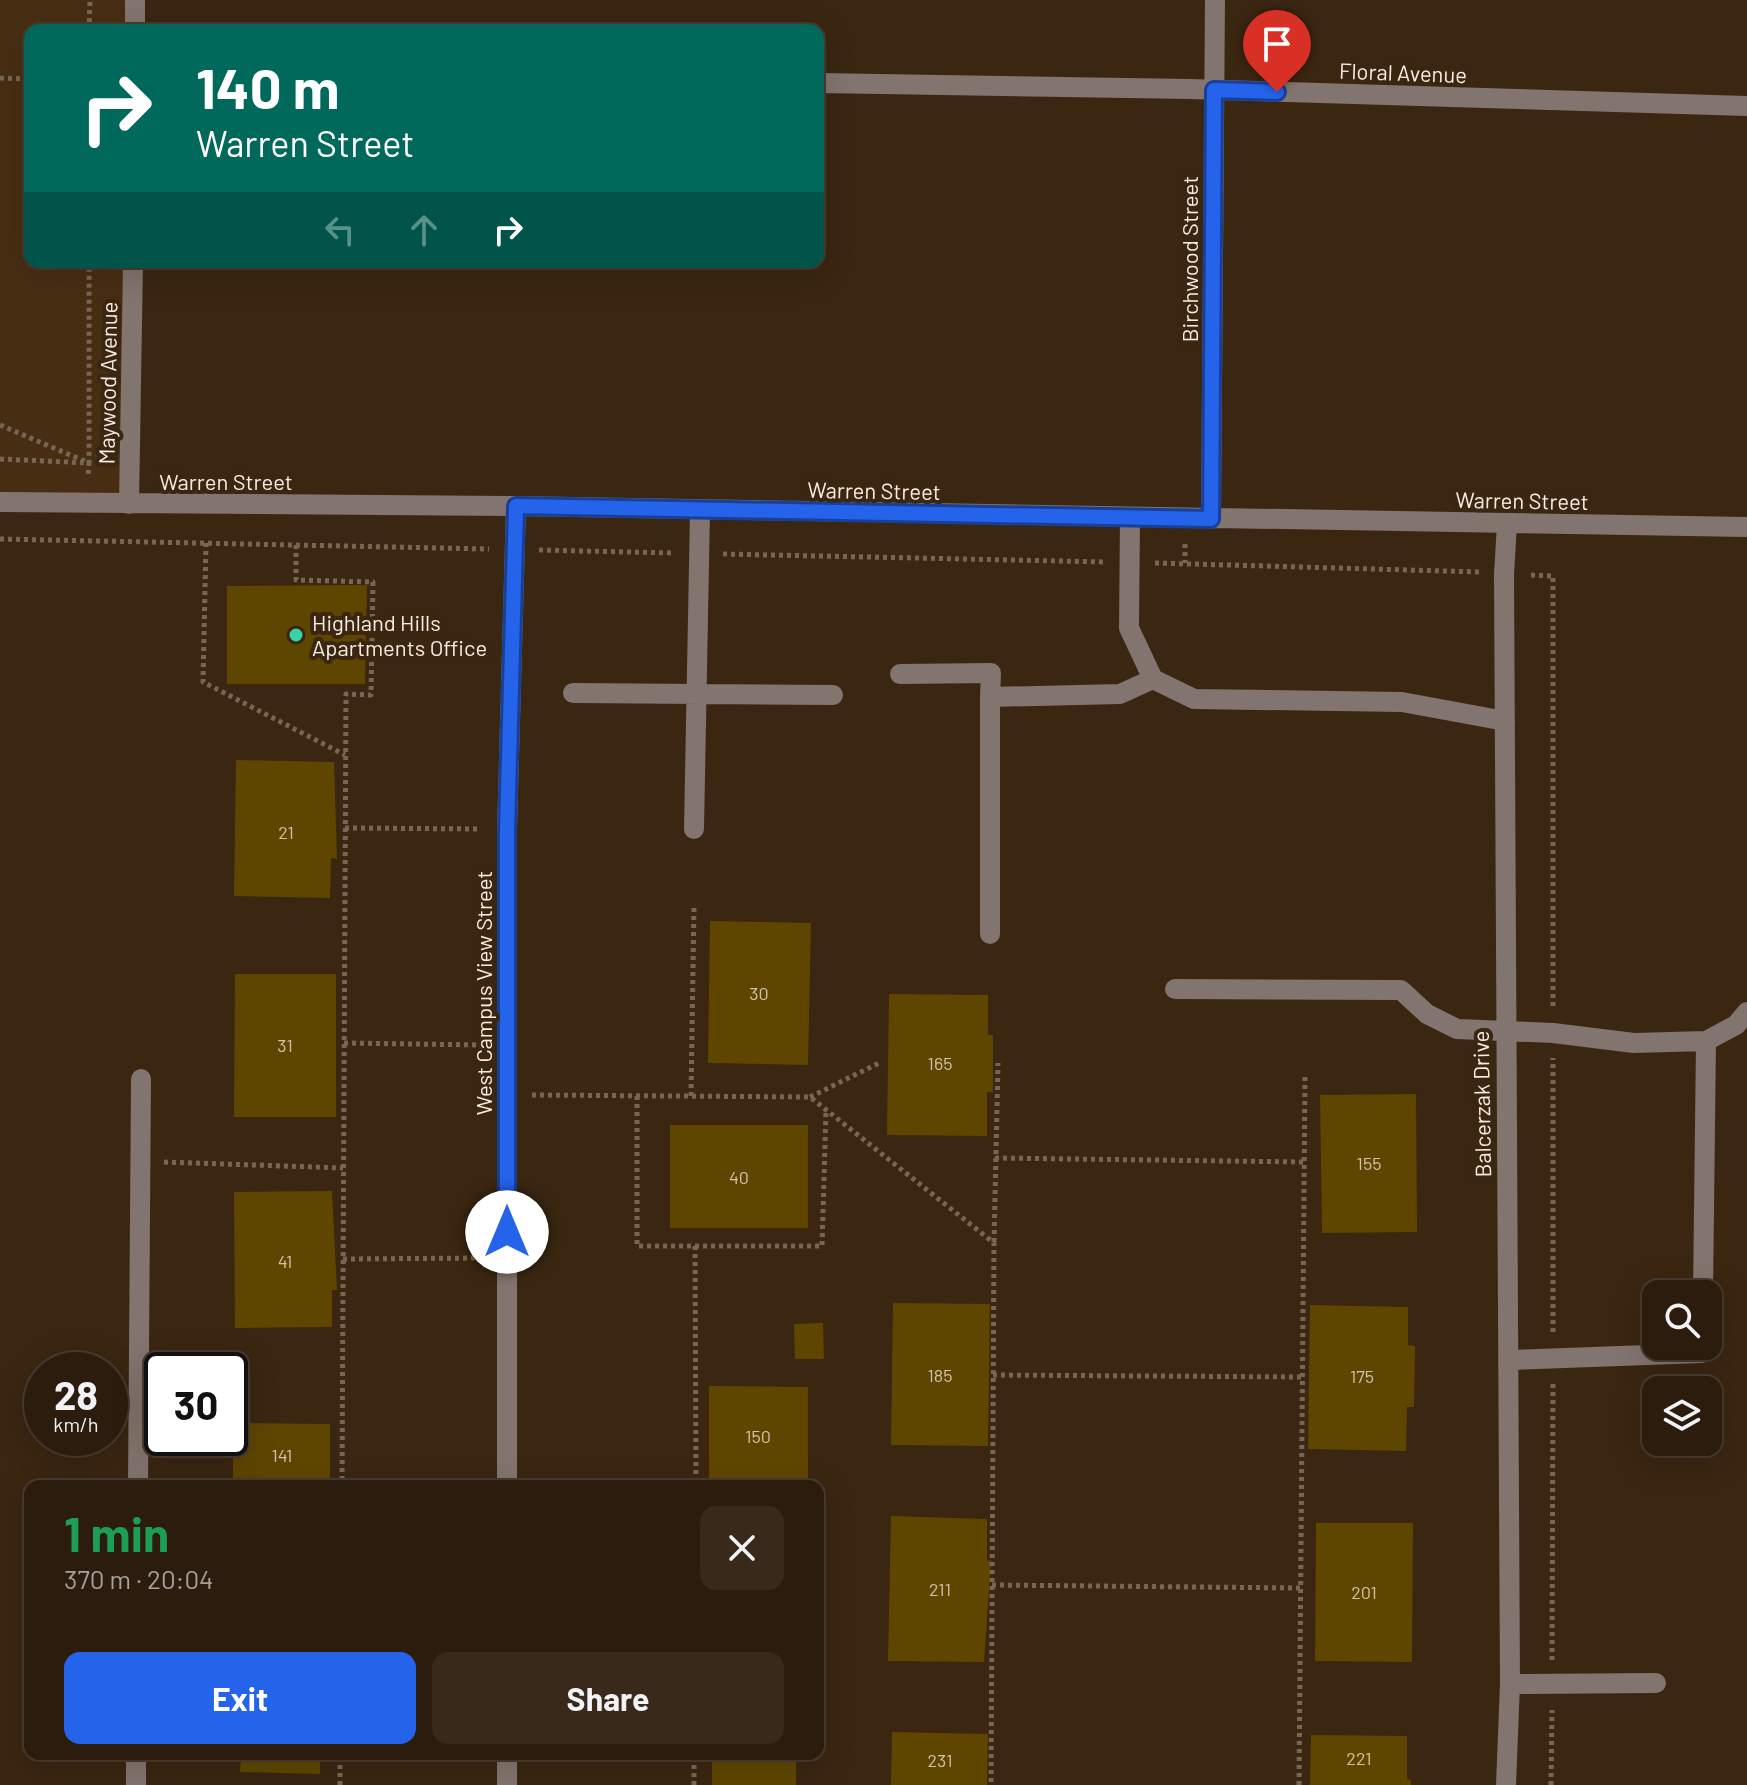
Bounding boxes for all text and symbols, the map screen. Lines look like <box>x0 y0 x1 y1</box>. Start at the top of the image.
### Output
pin <box>1243 10 1311 92</box>
icon: arrive <box>1255 22 1299 66</box>
text: 140 m <box>196 53 340 120</box>
icon: right <box>64 56 168 160</box>
street label: Floral Avenue <box>1339 57 1467 87</box>
text: Warren Street <box>196 121 414 164</box>
street label: Birchwood Street <box>1176 176 1202 342</box>
icon: left <box>318 208 362 252</box>
icon: ahead <box>402 208 446 252</box>
icon: right <box>486 208 530 252</box>
street label: Maywood Avenue <box>93 301 121 465</box>
street label: Warren Street <box>159 468 293 494</box>
street label: Warren Street <box>807 476 941 504</box>
street label: Warren Street <box>1455 486 1589 514</box>
place label: Highland Hills Apartments Office <box>312 609 487 660</box>
marker: Highland Hills Apartments Office <box>287 626 305 644</box>
house number: 21 <box>278 821 294 843</box>
street label: West Campus View Street <box>470 871 496 1115</box>
house number: 30 <box>749 982 769 1004</box>
street label: Balcerzak Drive <box>1467 1030 1495 1178</box>
house number: 31 <box>277 1034 293 1056</box>
house number: 165 <box>928 1052 952 1074</box>
house number: 155 <box>1357 1152 1381 1174</box>
house number: 40 <box>729 1166 749 1188</box>
position arrow <box>465 1190 549 1274</box>
house number: 41 <box>278 1250 292 1272</box>
map controls <box>1642 1280 1722 1456</box>
button: search <box>1642 1280 1722 1360</box>
speed limit sign: 30 <box>144 1352 248 1456</box>
house number: 185 <box>928 1364 952 1386</box>
house number: 175 <box>1350 1365 1374 1387</box>
text: 28 <box>54 1370 98 1418</box>
button: layers <box>1642 1376 1722 1456</box>
text: km/h <box>53 1412 99 1436</box>
house number: 150 <box>745 1425 771 1447</box>
house number: 141 <box>272 1444 292 1466</box>
text: 1 min <box>64 1504 169 1562</box>
button: close <box>700 1506 784 1590</box>
text: 370 m · 20:04 <box>64 1563 213 1594</box>
house number: 211 <box>929 1578 951 1600</box>
house number: 201 <box>1351 1581 1377 1603</box>
button: Exit <box>64 1652 416 1744</box>
button: Share <box>432 1652 784 1744</box>
house number: 221 <box>1346 1747 1372 1769</box>
house number: 231 <box>928 1749 952 1771</box>

